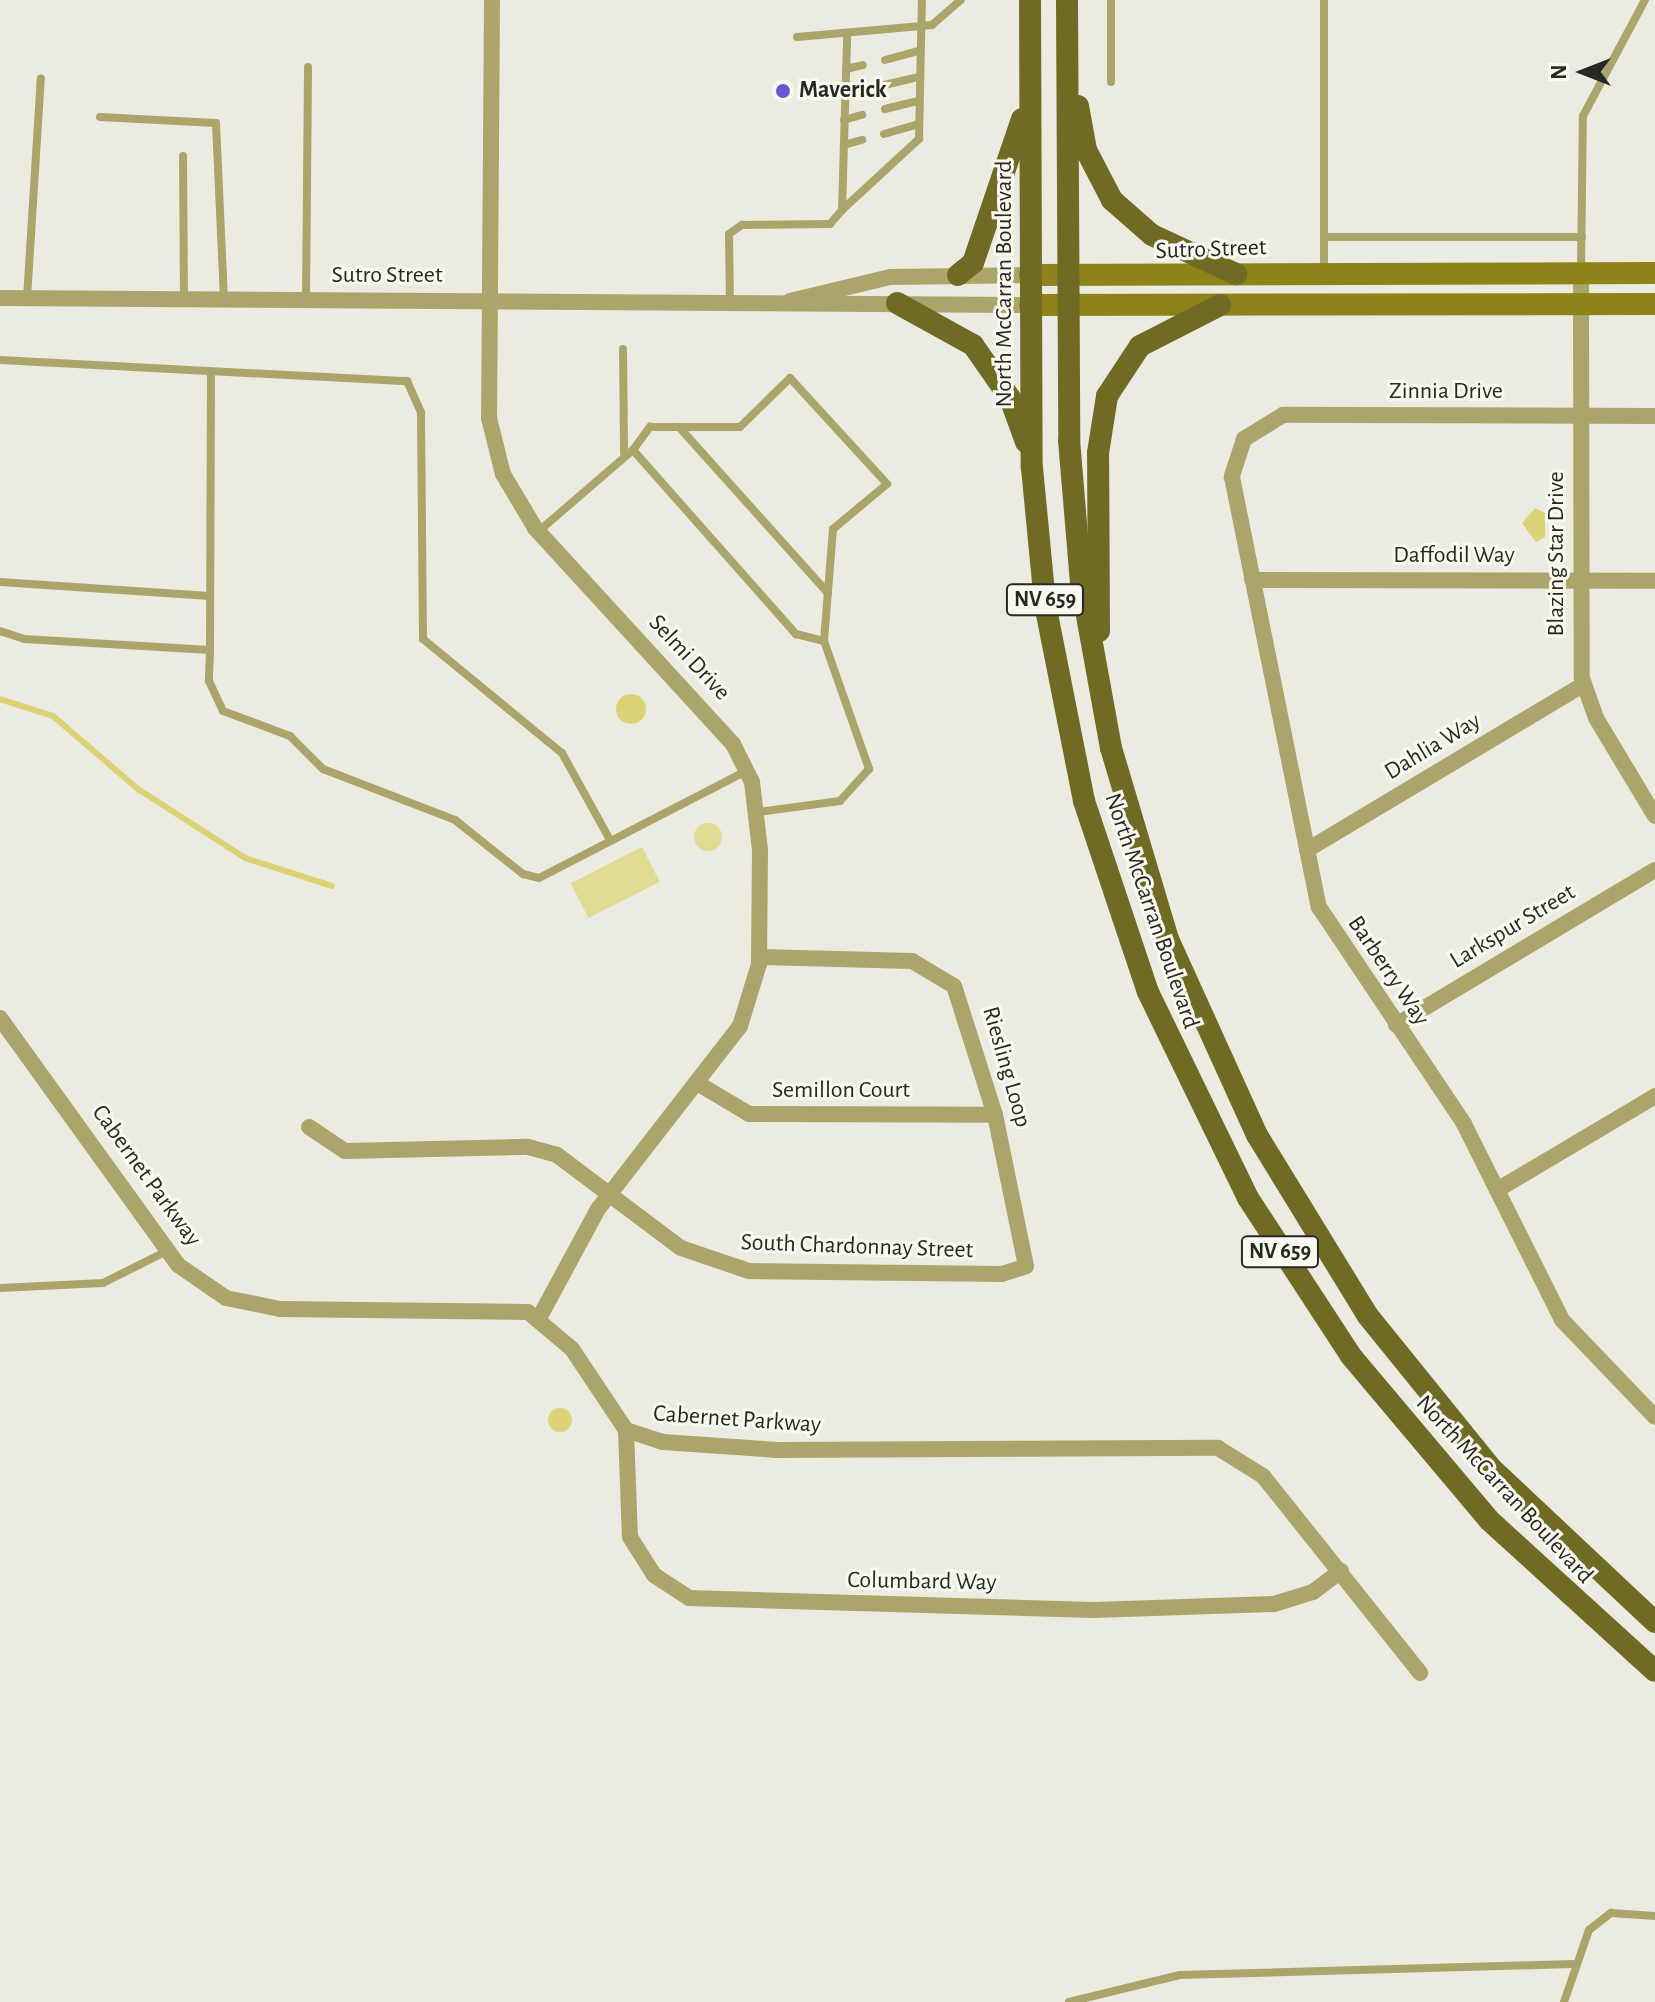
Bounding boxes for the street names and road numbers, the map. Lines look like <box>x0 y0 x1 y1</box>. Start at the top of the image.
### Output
street label: North McCarran Boulevard <box>991 160 1019 408</box>
street label: Sutro Street <box>1155 234 1267 266</box>
street label: Sutro Street <box>331 262 443 290</box>
street label: Zinnia Drive <box>1389 378 1503 406</box>
street label: Blazing Star Drive <box>1543 471 1571 637</box>
street label: Daffodil Way <box>1393 542 1515 570</box>
road number: NV 659 <box>1005 582 1085 618</box>
street label: Selmi Drive <box>642 609 736 707</box>
street label: Dahlia Way <box>1380 707 1486 787</box>
street label: North McCarran Boulevard <box>1097 789 1205 1033</box>
street label: Larkspur Street <box>1445 878 1581 976</box>
street label: Barberry Way <box>1341 911 1435 1031</box>
street label: Riesling Loop <box>975 1003 1037 1131</box>
street label: Semillon Court <box>772 1077 910 1105</box>
street label: Cabernet Parkway <box>85 1100 207 1252</box>
street label: South Chardonnay Street <box>740 1229 974 1265</box>
road number: NV 659 <box>1240 1234 1320 1270</box>
street label: North McCarran Boulevard <box>1409 1390 1599 1590</box>
street label: Cabernet Parkway <box>652 1400 822 1440</box>
street label: Columbard Way <box>847 1566 997 1598</box>

